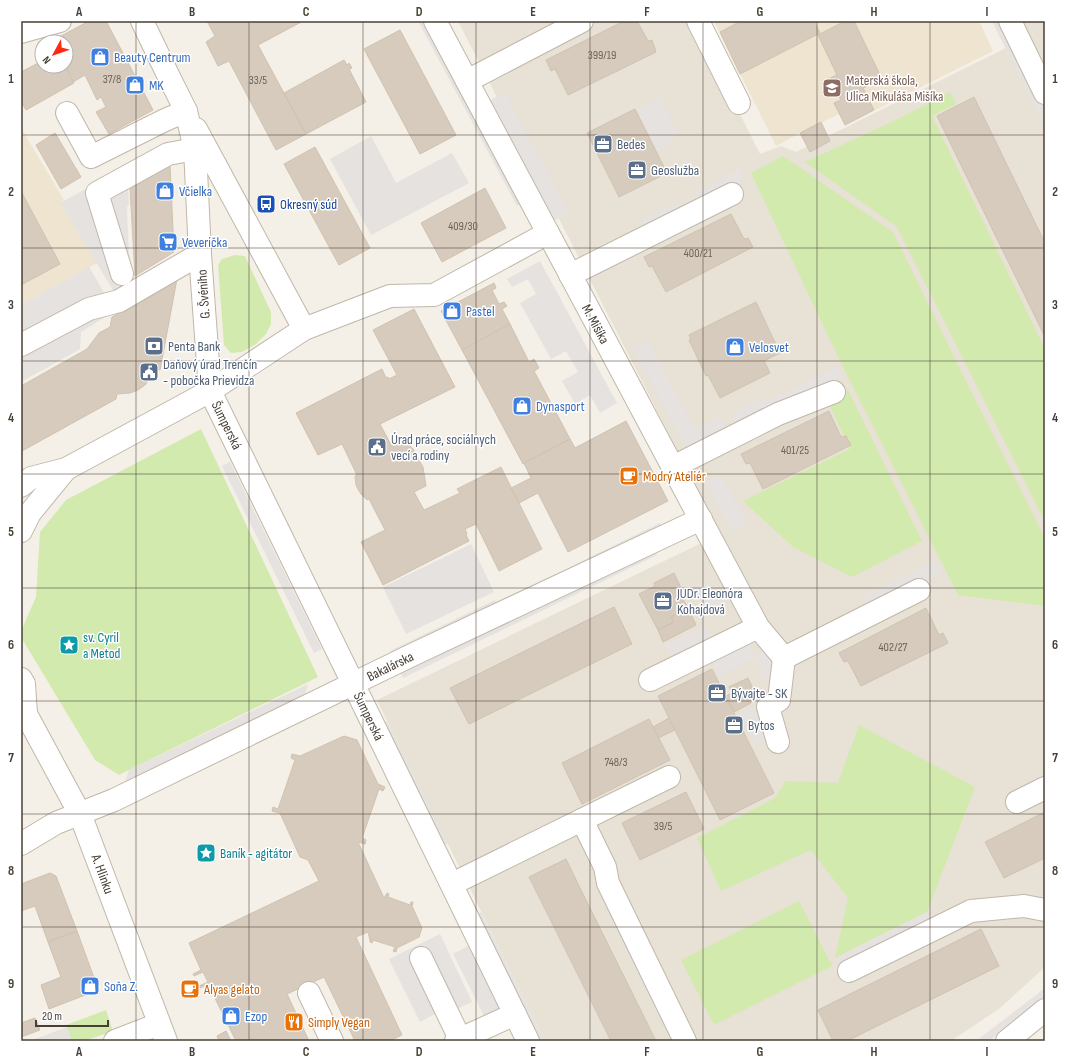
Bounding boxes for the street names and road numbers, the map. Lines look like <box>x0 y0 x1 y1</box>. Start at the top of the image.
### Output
street label: G. Švéniho <box>193 269 214 319</box>
street label: M. Mišíka <box>578 301 613 347</box>
street label: Šumperská <box>208 398 246 452</box>
street label: Bakalárska <box>364 648 416 685</box>
street label: Šumperská <box>350 689 388 743</box>
street label: A. Hlinku <box>87 851 118 896</box>

